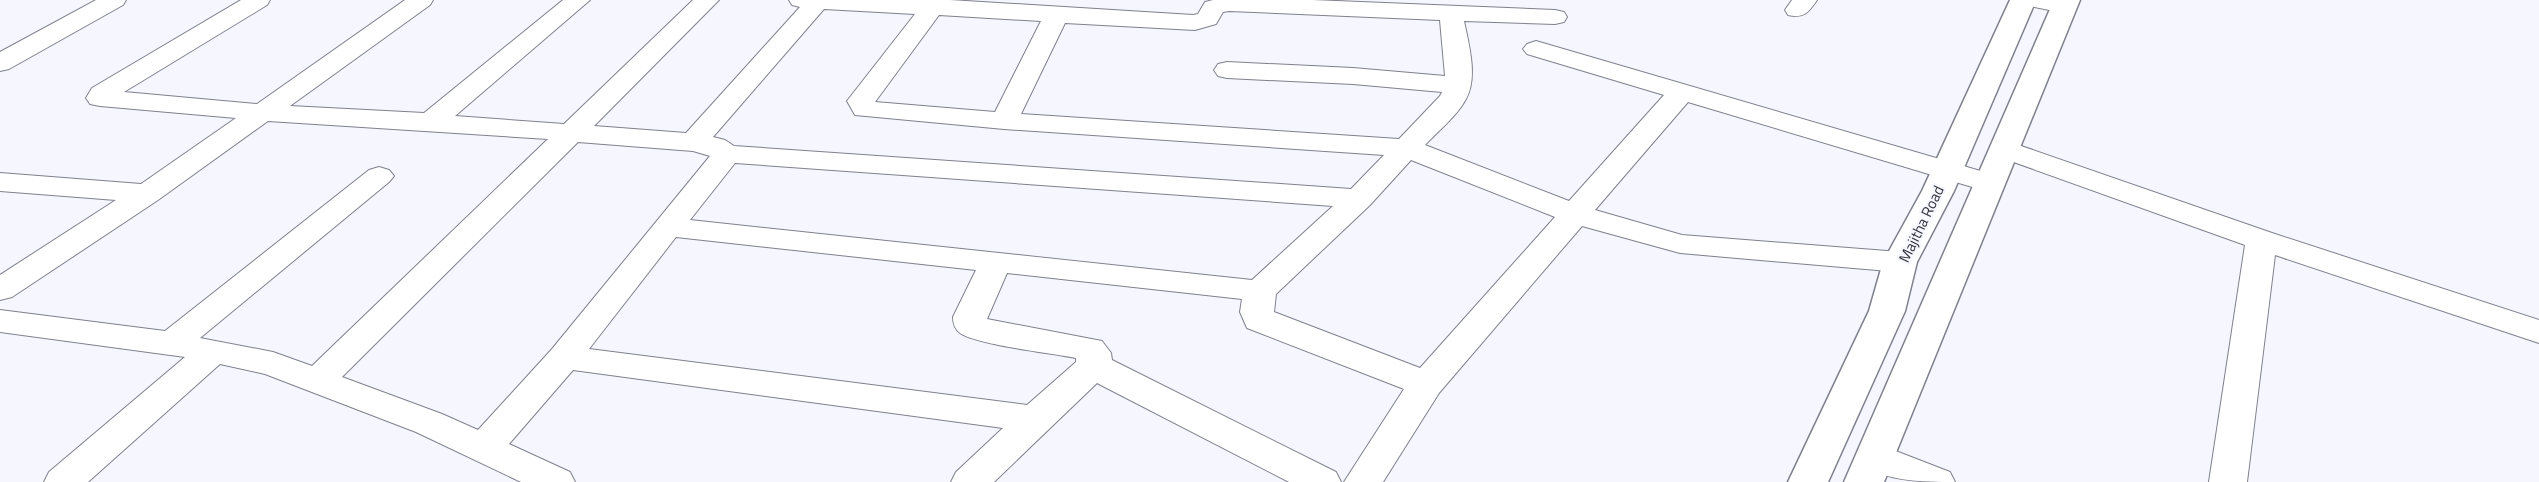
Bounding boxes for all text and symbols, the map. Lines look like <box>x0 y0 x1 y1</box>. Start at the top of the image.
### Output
street label: Majitha Road <box>1892 182 1950 266</box>

